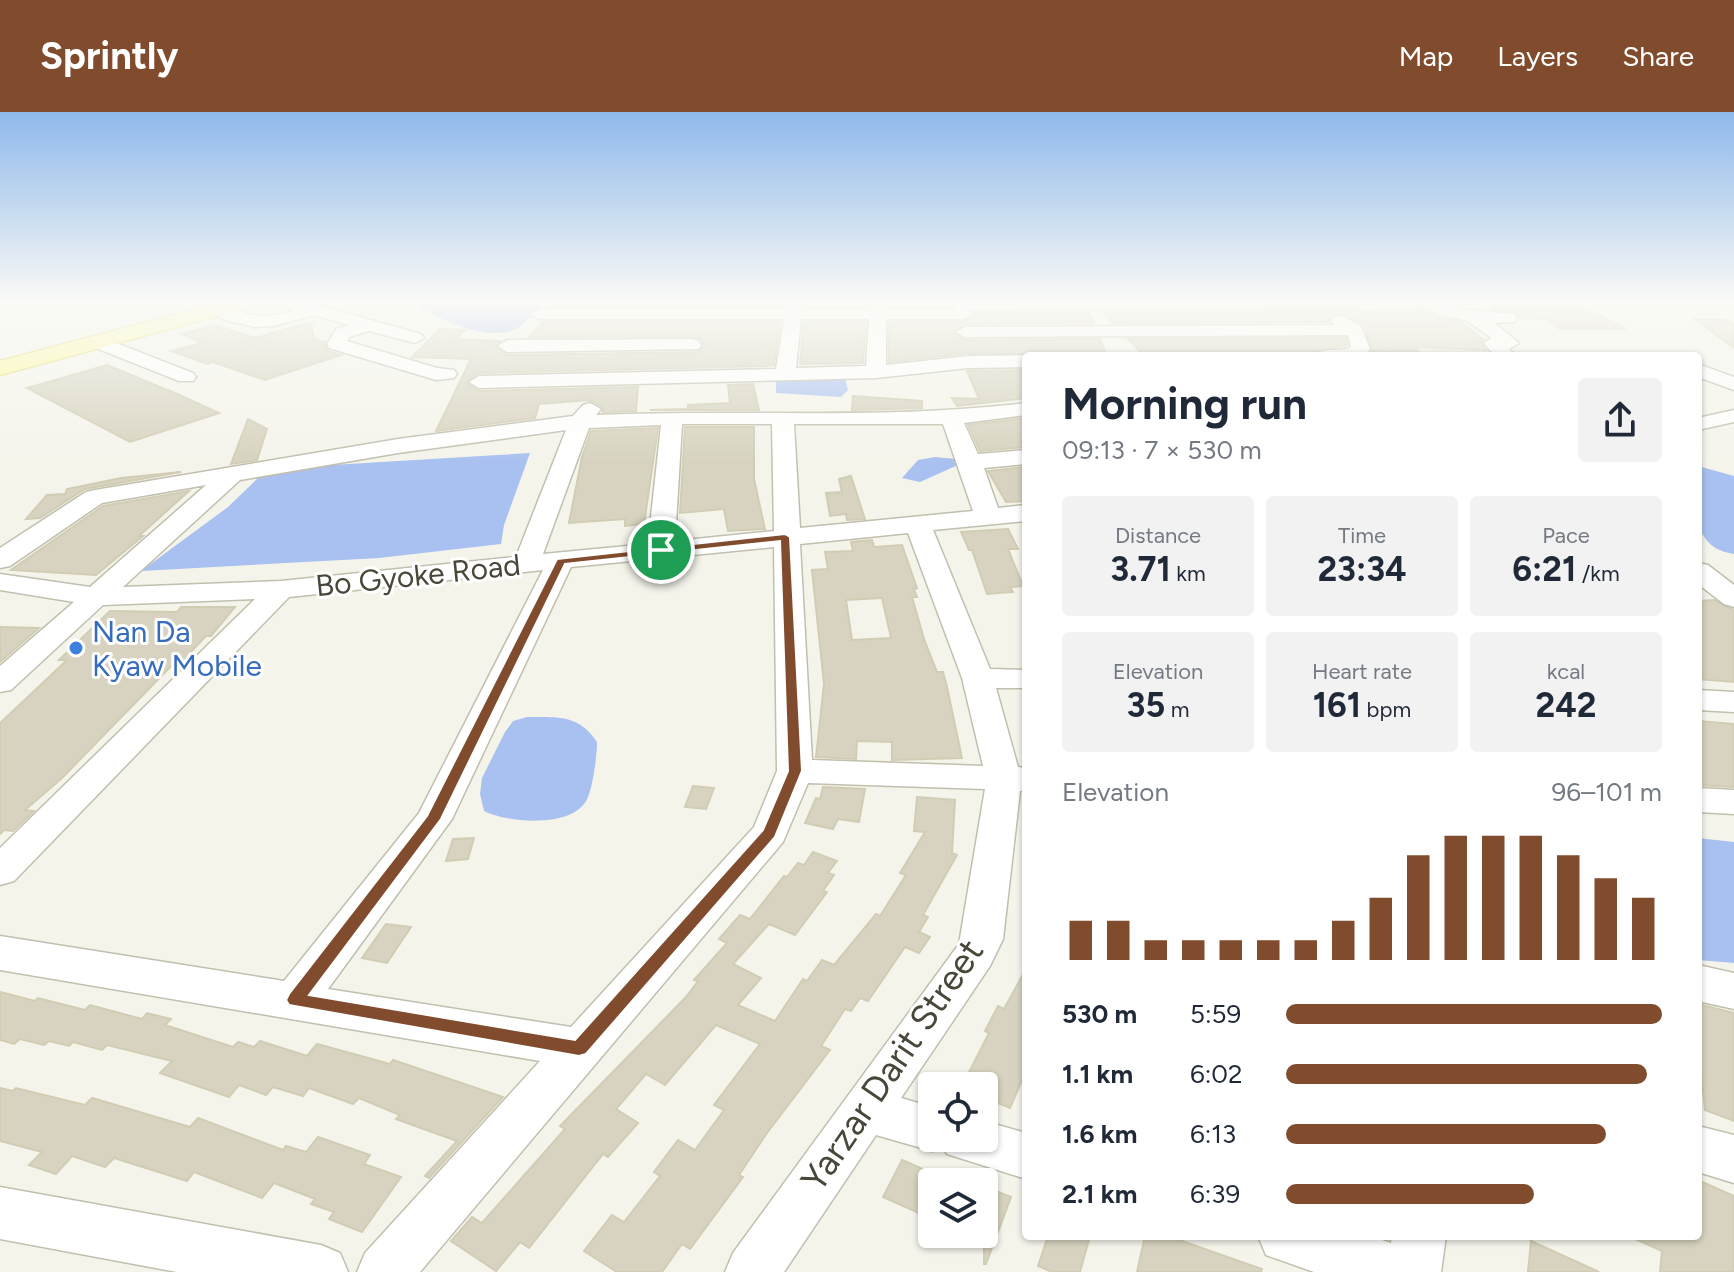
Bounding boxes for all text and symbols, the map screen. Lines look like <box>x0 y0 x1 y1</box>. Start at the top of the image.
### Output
text: Sprintly <box>40 33 178 79</box>
text: Map <box>1399 39 1453 73</box>
text: Layers <box>1497 39 1578 73</box>
text: Share <box>1622 39 1694 73</box>
text: Morning run <box>1062 377 1307 430</box>
button: share <box>1578 378 1662 462</box>
text: 09:13 · 7 × 530 m <box>1062 434 1262 466</box>
pin <box>627 516 695 584</box>
text: Distance <box>1115 522 1201 549</box>
text: Time <box>1338 522 1386 549</box>
text: Pace <box>1542 522 1590 549</box>
icon: arrive <box>639 528 683 572</box>
street label: Bo Gyoke Road <box>314 546 522 604</box>
text: 3.71 <box>1110 549 1171 590</box>
text: 23:34 <box>1317 549 1407 590</box>
text: 6:21 <box>1512 549 1576 590</box>
text: km <box>1171 560 1206 587</box>
text: /km <box>1576 560 1620 587</box>
place label: Nan Da Kyaw Mobile <box>92 613 262 684</box>
marker: Nan Da Kyaw Mobile <box>67 639 85 657</box>
text: Elevation <box>1113 658 1203 685</box>
text: Heart rate <box>1312 658 1412 685</box>
text: kcal <box>1547 658 1585 685</box>
text: 35 <box>1127 685 1165 726</box>
text: 161 <box>1313 685 1361 726</box>
text: 242 <box>1536 685 1596 726</box>
text: m <box>1165 696 1189 723</box>
text: bpm <box>1361 696 1411 723</box>
text: Elevation <box>1062 776 1169 808</box>
text: 96–101 m <box>1552 776 1662 808</box>
street label: Yarzar Darit Street <box>792 931 992 1199</box>
text: 530 m <box>1062 998 1137 1030</box>
text: 5:59 <box>1190 998 1241 1030</box>
text: 1.1 km <box>1062 1058 1133 1090</box>
text: 6:02 <box>1190 1058 1243 1090</box>
map controls <box>918 1072 998 1248</box>
button: locate <box>918 1072 998 1152</box>
text: 1.6 km <box>1062 1118 1137 1150</box>
text: 6:13 <box>1190 1118 1236 1150</box>
button: layers <box>918 1168 998 1248</box>
text: 2.1 km <box>1062 1178 1137 1210</box>
text: 6:39 <box>1190 1178 1240 1210</box>

